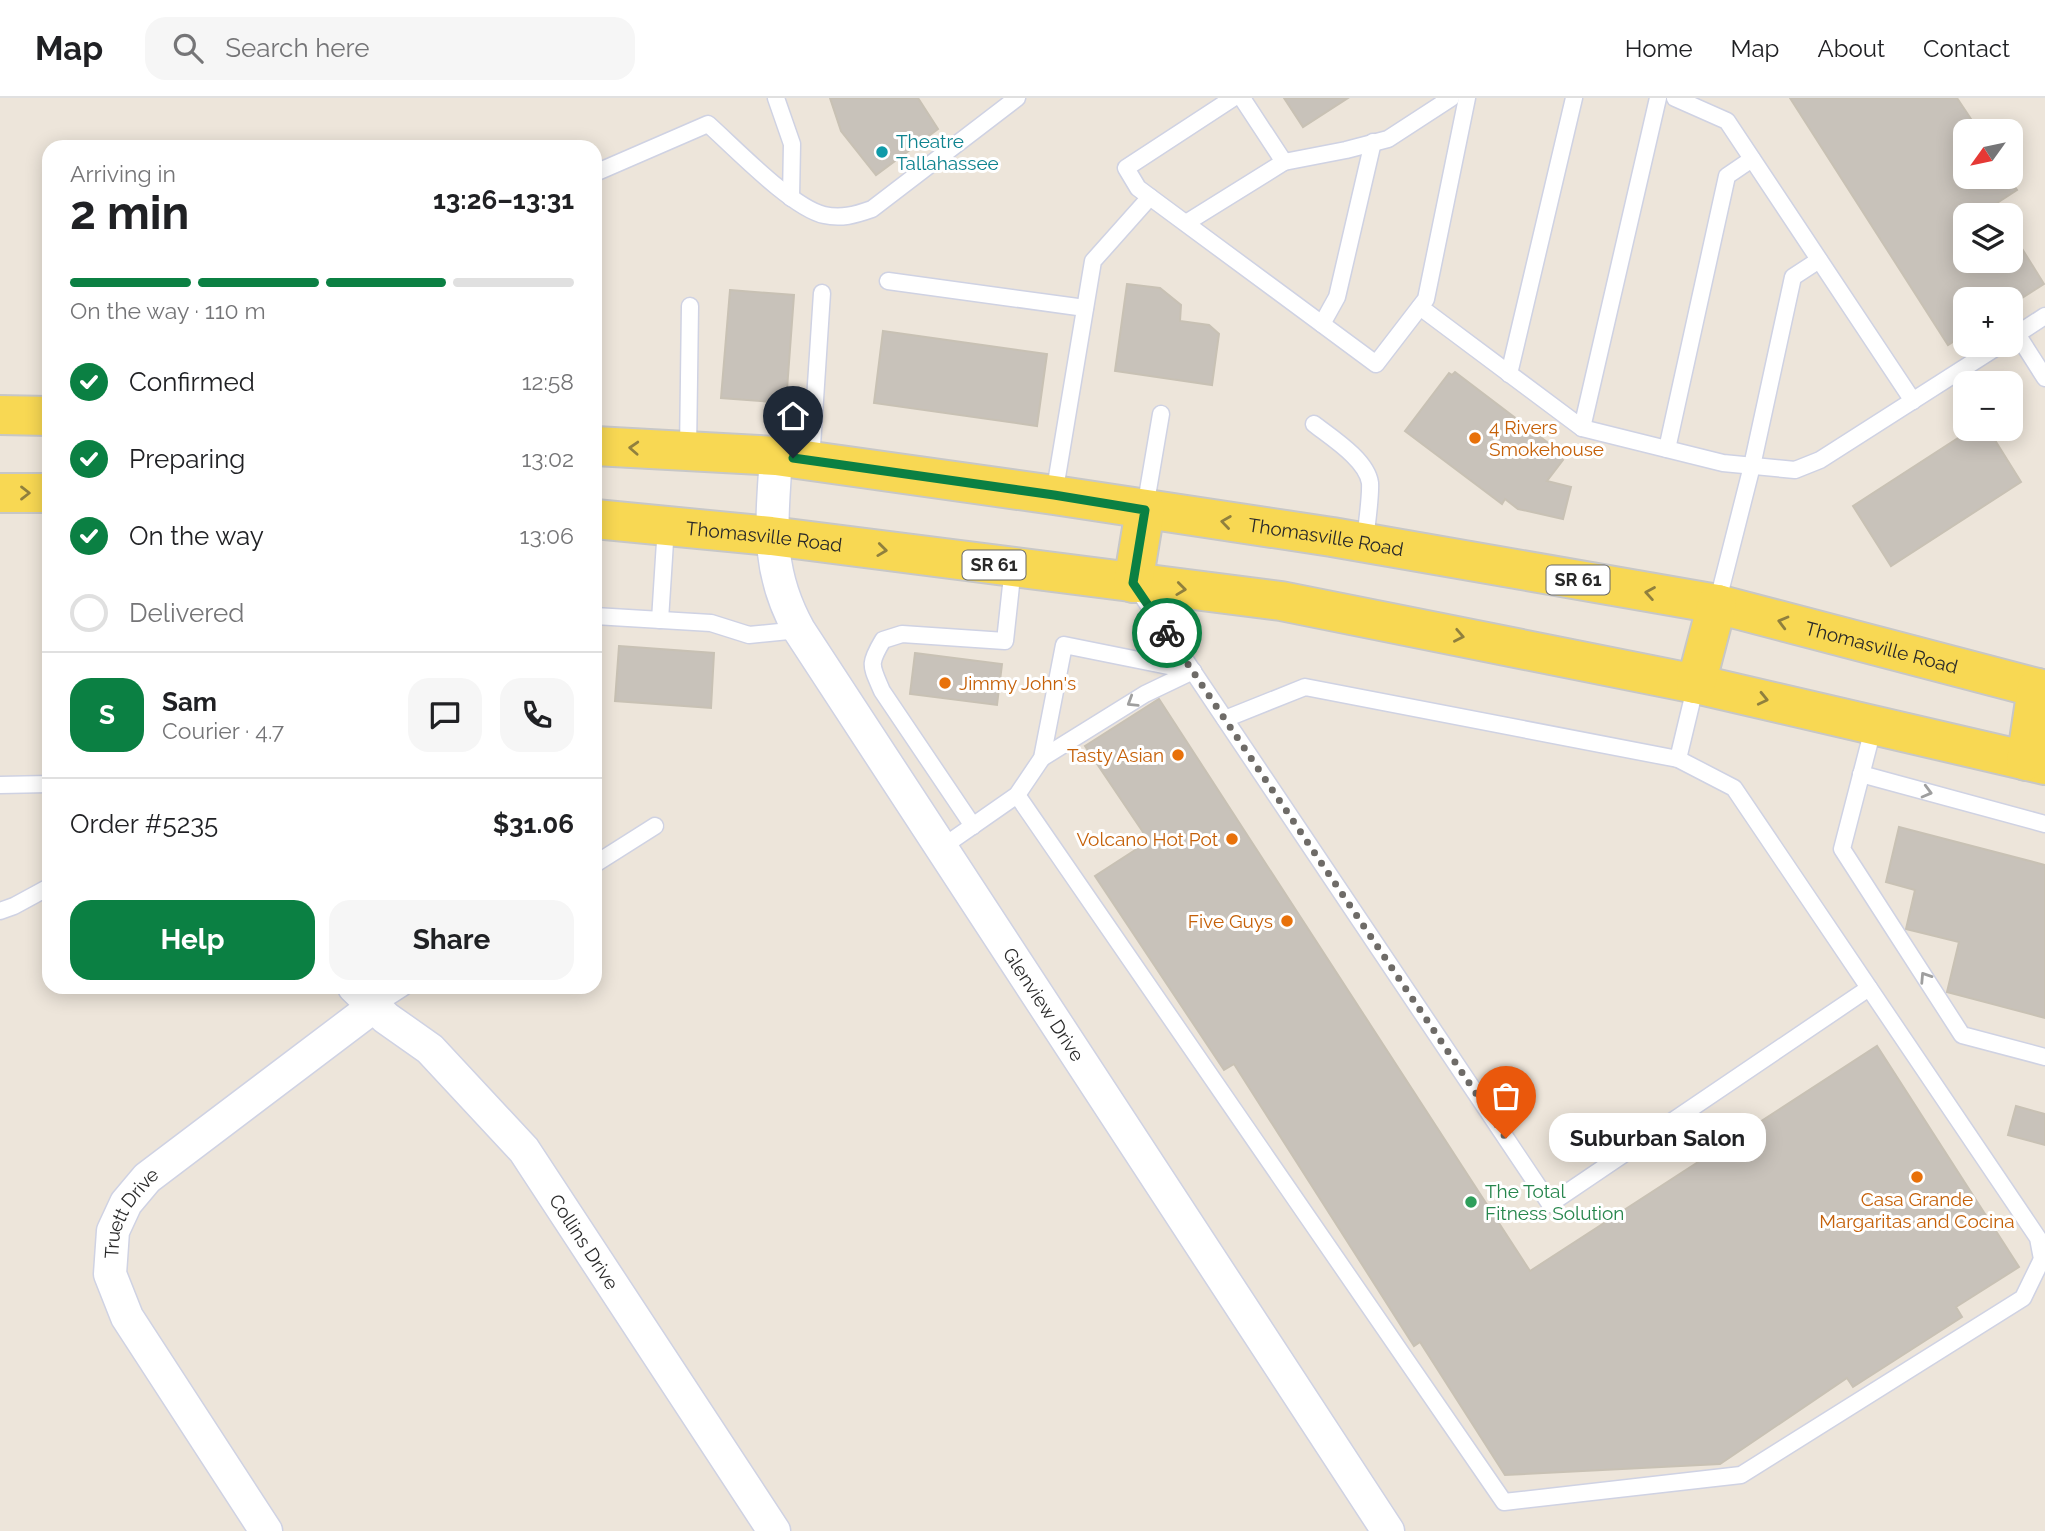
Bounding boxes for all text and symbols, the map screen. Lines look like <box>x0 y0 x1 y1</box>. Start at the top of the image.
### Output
search box <box>145 17 635 80</box>
text: Map <box>35 29 103 68</box>
icon: search <box>169 29 207 67</box>
text: Search here <box>225 33 370 63</box>
text: Home <box>1625 34 1693 63</box>
text: Map <box>1731 34 1779 63</box>
text: About <box>1817 34 1885 63</box>
text: Contact <box>1923 34 2010 63</box>
north arrow <box>1953 119 2023 189</box>
map controls <box>1953 119 2023 441</box>
place label: Theatre Tallahassee <box>896 130 999 174</box>
marker: Theatre Tallahassee <box>874 144 890 160</box>
text: Arriving in <box>70 160 176 187</box>
text: 13:26–13:31 <box>433 185 574 215</box>
text: 2 min <box>70 186 189 240</box>
button: layers <box>1953 203 2023 273</box>
button: + <box>1953 287 2023 357</box>
text: On the way · 110 m <box>70 297 266 324</box>
icon: check <box>70 363 108 401</box>
text: Confirmed <box>129 367 255 397</box>
text: 12:58 <box>522 368 574 395</box>
button: − <box>1953 371 2023 441</box>
pin <box>763 386 823 458</box>
icon: home <box>774 397 812 435</box>
place label: 4 Rivers Smokehouse <box>1489 416 1604 460</box>
marker: 4 Rivers Smokehouse <box>1467 430 1483 446</box>
icon: check <box>70 440 108 478</box>
one-way arrow <box>628 441 639 456</box>
text: Preparing <box>129 444 245 474</box>
text: 13:02 <box>521 445 574 472</box>
one-way arrow <box>20 485 30 501</box>
street label: Thomasville Road <box>1247 513 1405 560</box>
one-way arrow <box>1220 515 1232 530</box>
icon: check <box>70 517 108 555</box>
street label: Thomasville Road <box>685 517 844 556</box>
text: On the way <box>129 521 264 551</box>
text: 13:06 <box>520 522 574 549</box>
one-way arrow <box>876 543 888 558</box>
road number: SR 61 <box>962 550 1026 579</box>
road number: SR 61 <box>1546 566 1610 594</box>
one-way arrow <box>1175 581 1186 596</box>
one-way arrow <box>1644 586 1656 601</box>
text: Delivered <box>129 598 244 628</box>
courier <box>1132 598 1202 668</box>
icon: bike <box>1148 614 1186 652</box>
one-way arrow <box>1777 616 1789 630</box>
street label: Thomasville Road <box>1803 617 1960 678</box>
one-way arrow <box>1453 628 1465 643</box>
place label: Jimmy John's <box>959 672 1076 694</box>
marker: Jimmy John's <box>937 675 953 691</box>
button: chat <box>408 678 482 752</box>
button: phone <box>500 678 574 752</box>
text: Sam <box>162 687 217 717</box>
one-way arrow <box>1757 691 1769 705</box>
one-way arrow <box>1127 694 1140 707</box>
text: S <box>99 700 115 730</box>
text: Courier · 4.7 <box>162 717 284 744</box>
place label: Tasty Asian <box>1067 744 1164 766</box>
marker: Tasty Asian <box>1170 747 1186 763</box>
one-way arrow <box>1921 784 1933 798</box>
text: Order #5235 <box>70 809 218 839</box>
text: $31.06 <box>493 809 574 839</box>
place label: Volcano Hot Pot <box>1076 828 1219 850</box>
marker: Volcano Hot Pot <box>1224 831 1240 847</box>
button: Help <box>70 900 315 980</box>
button: Share <box>329 900 574 980</box>
place label: Five Guys <box>1188 910 1273 932</box>
marker: Five Guys <box>1279 913 1295 929</box>
street label: Glenview Drive <box>999 944 1089 1065</box>
one-way arrow <box>1920 972 1933 985</box>
pin <box>1476 1066 1536 1138</box>
icon: bag <box>1487 1077 1525 1115</box>
callout: Suburban Salon <box>1548 1114 1765 1162</box>
text: Suburban Salon <box>1570 1124 1745 1151</box>
street label: Truett Drive <box>100 1163 162 1259</box>
marker: Casa Grande Margaritas and Cocina <box>1909 1169 1925 1185</box>
place label: The Total Fitness Solution <box>1485 1180 1624 1224</box>
place label: Casa Grande Margaritas and Cocina <box>1819 1188 2015 1232</box>
street label: Collins Drive <box>545 1190 623 1293</box>
marker: The Total Fitness Solution <box>1463 1194 1479 1210</box>

